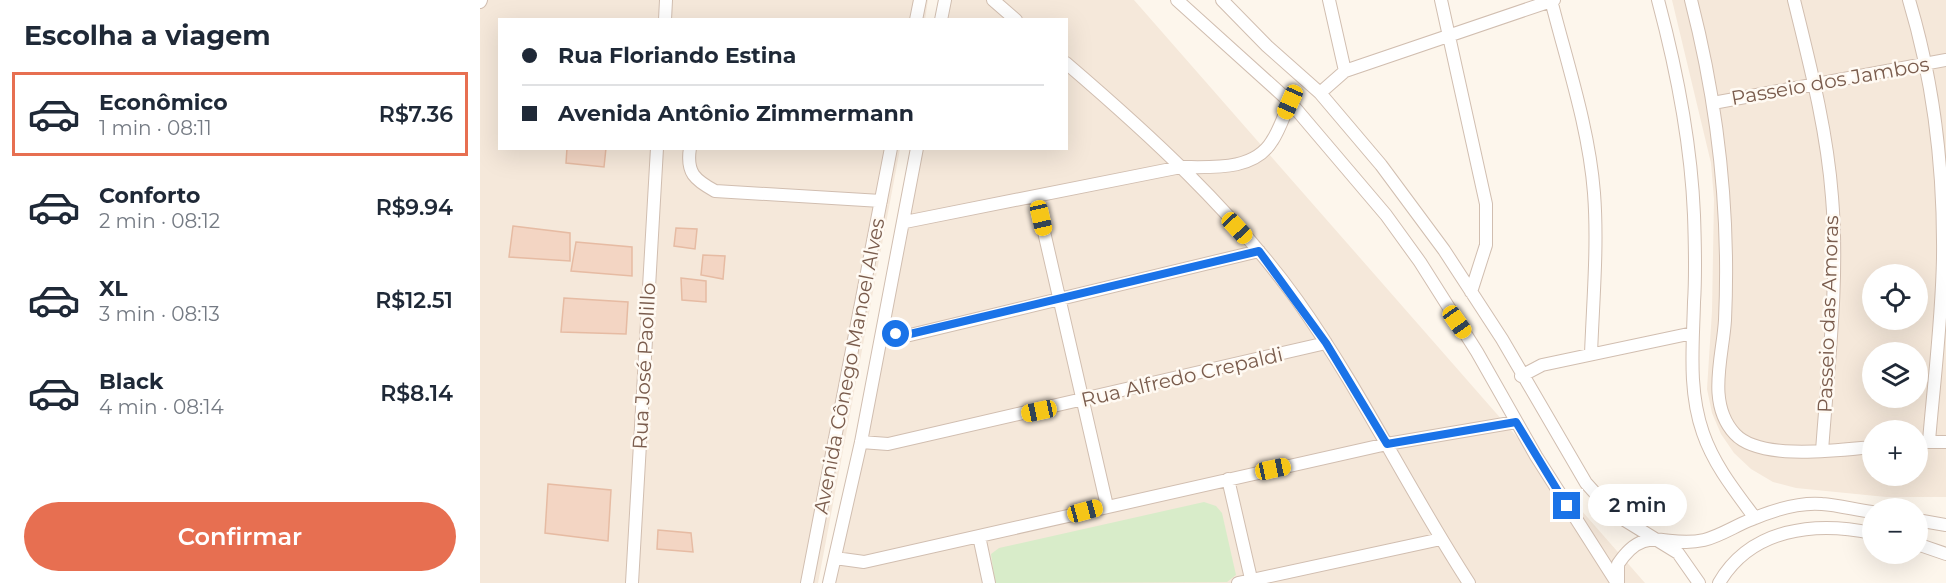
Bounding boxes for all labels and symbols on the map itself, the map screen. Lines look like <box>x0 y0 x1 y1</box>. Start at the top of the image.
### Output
street label: Passeio dos Jambos <box>1729 52 1931 110</box>
car <box>1274 82 1306 122</box>
car <box>1028 198 1054 238</box>
car <box>1218 209 1256 247</box>
street label: Passeio das Amoras <box>1813 214 1843 413</box>
street label: Avenida Cônego Manoel Alves <box>808 216 890 516</box>
street label: Rua José Paolillo <box>628 282 660 450</box>
car <box>1439 302 1475 342</box>
route start <box>882 320 909 347</box>
street label: Rua Alfredo Crepaldi <box>1079 342 1285 412</box>
car <box>1020 398 1058 424</box>
car <box>1254 456 1292 482</box>
callout: 2 min <box>1588 485 1687 527</box>
route end <box>1553 492 1580 519</box>
car <box>1065 498 1105 524</box>

